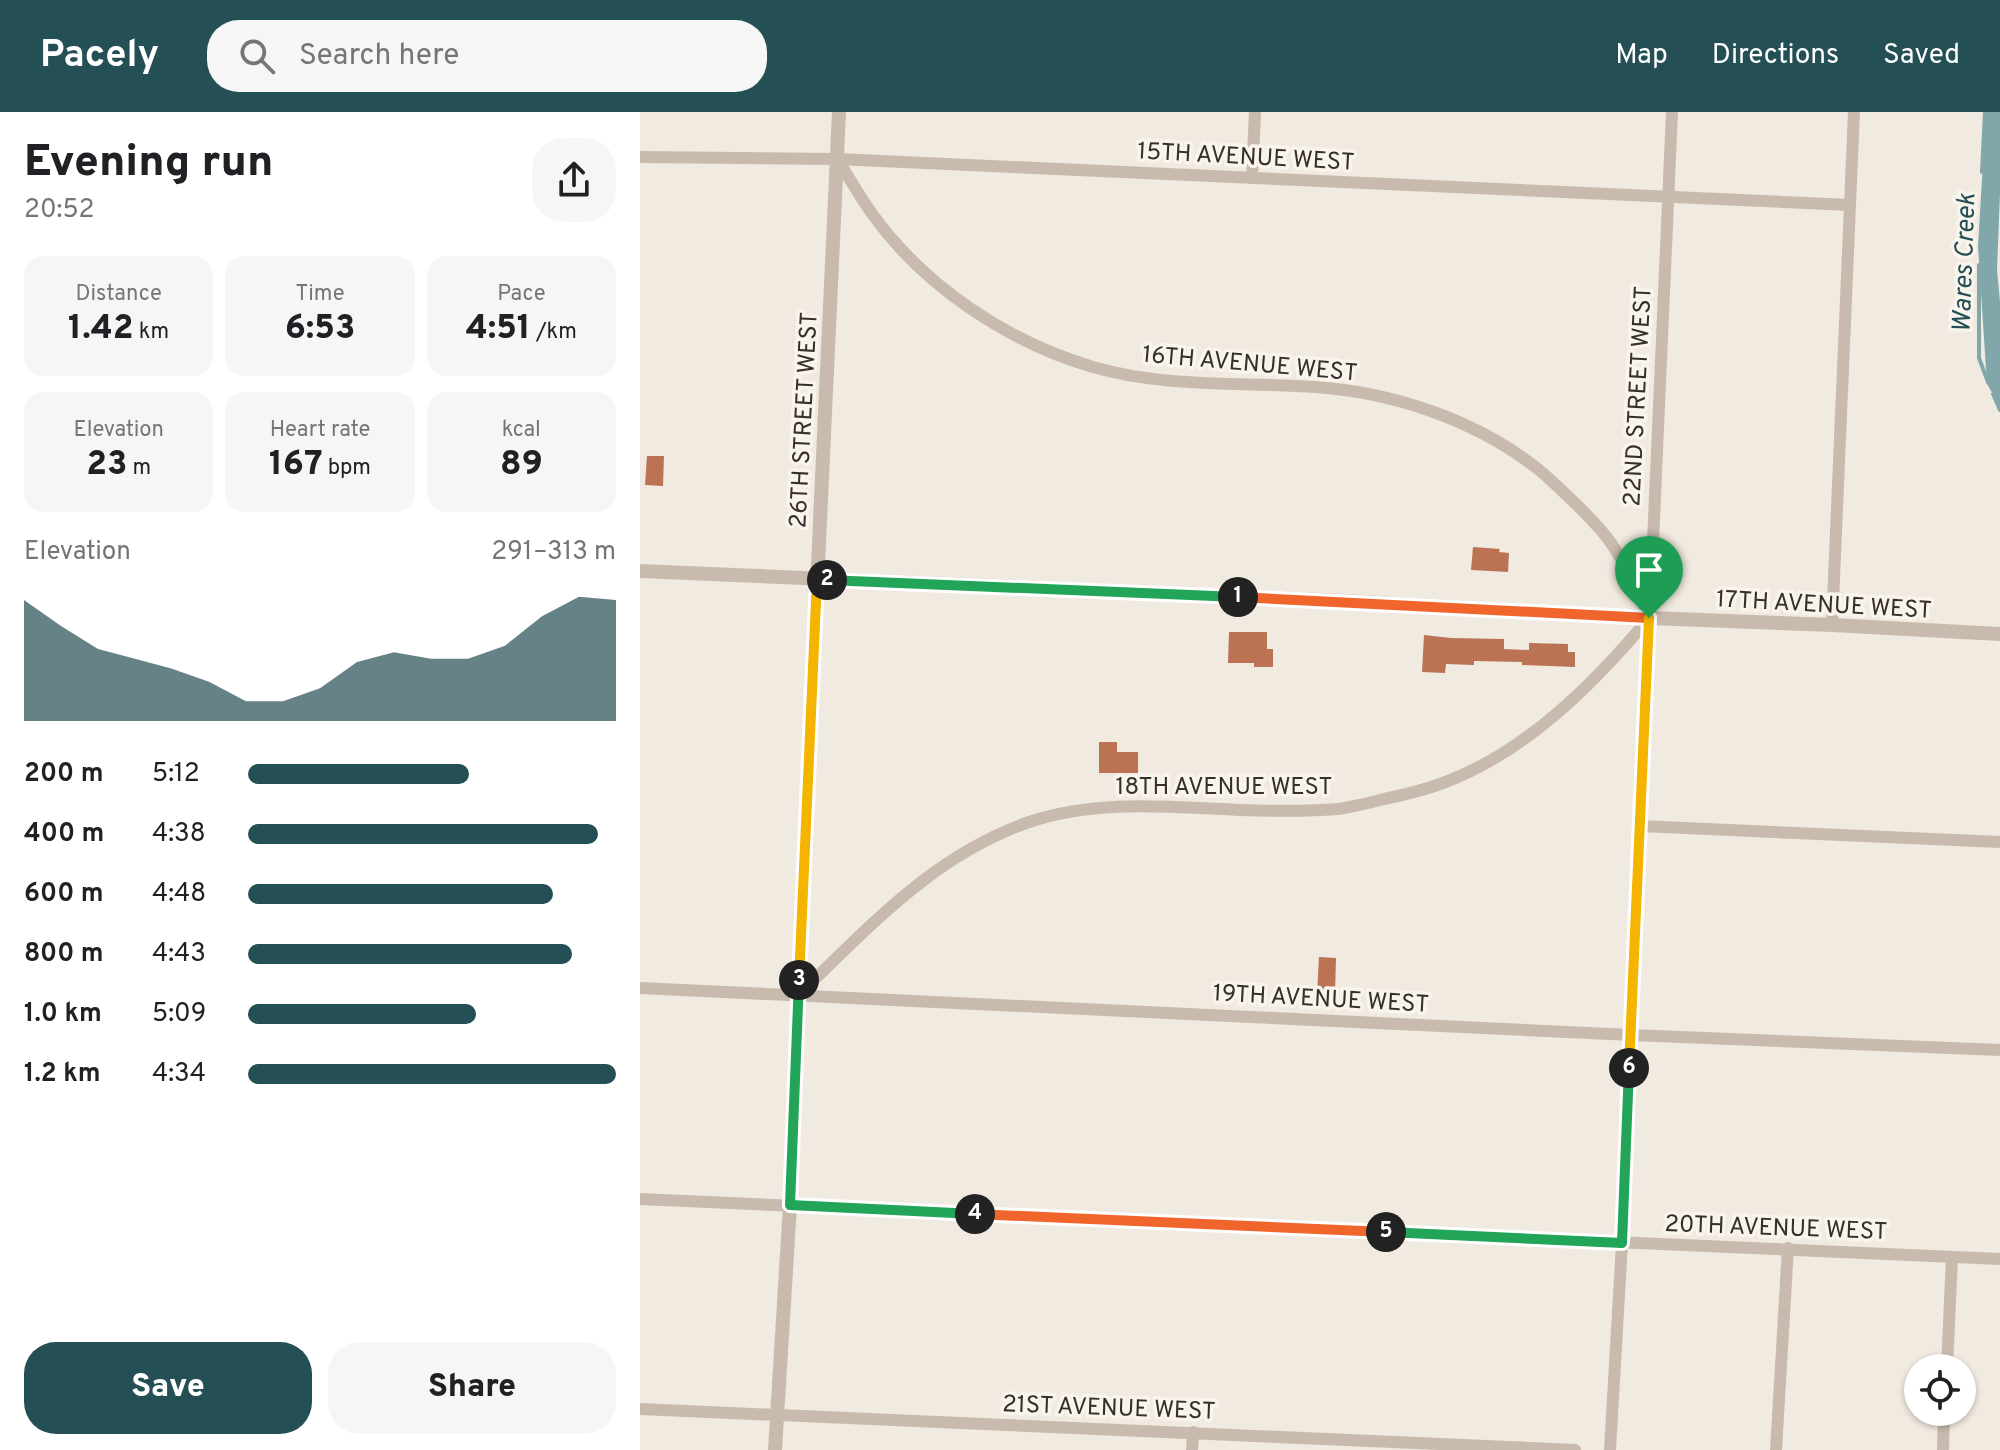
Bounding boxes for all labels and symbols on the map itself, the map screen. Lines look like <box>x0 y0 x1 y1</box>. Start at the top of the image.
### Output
street label: 15TH AVENUE WEST <box>1137 137 1355 179</box>
water label: Wares Creek <box>1947 192 1984 333</box>
street label: 22ND STREET WEST <box>1618 285 1660 507</box>
street label: 26TH STREET WEST <box>784 311 826 529</box>
street label: 16TH AVENUE WEST <box>1141 341 1359 389</box>
pin <box>1615 536 1683 618</box>
pin: 2 <box>807 560 847 600</box>
pin: 1 <box>1218 577 1258 617</box>
street label: 17TH AVENUE WEST <box>1715 585 1933 627</box>
street label: 18TH AVENUE WEST <box>1116 773 1332 803</box>
pin: 3 <box>779 960 819 1000</box>
street label: 19TH AVENUE WEST <box>1212 979 1430 1021</box>
pin: 6 <box>1609 1048 1649 1088</box>
pin: 4 <box>955 1194 995 1234</box>
street label: 20TH AVENUE WEST <box>1664 1210 1888 1248</box>
pin: 5 <box>1366 1212 1406 1252</box>
street label: 21ST AVENUE WEST <box>1002 1390 1216 1428</box>

